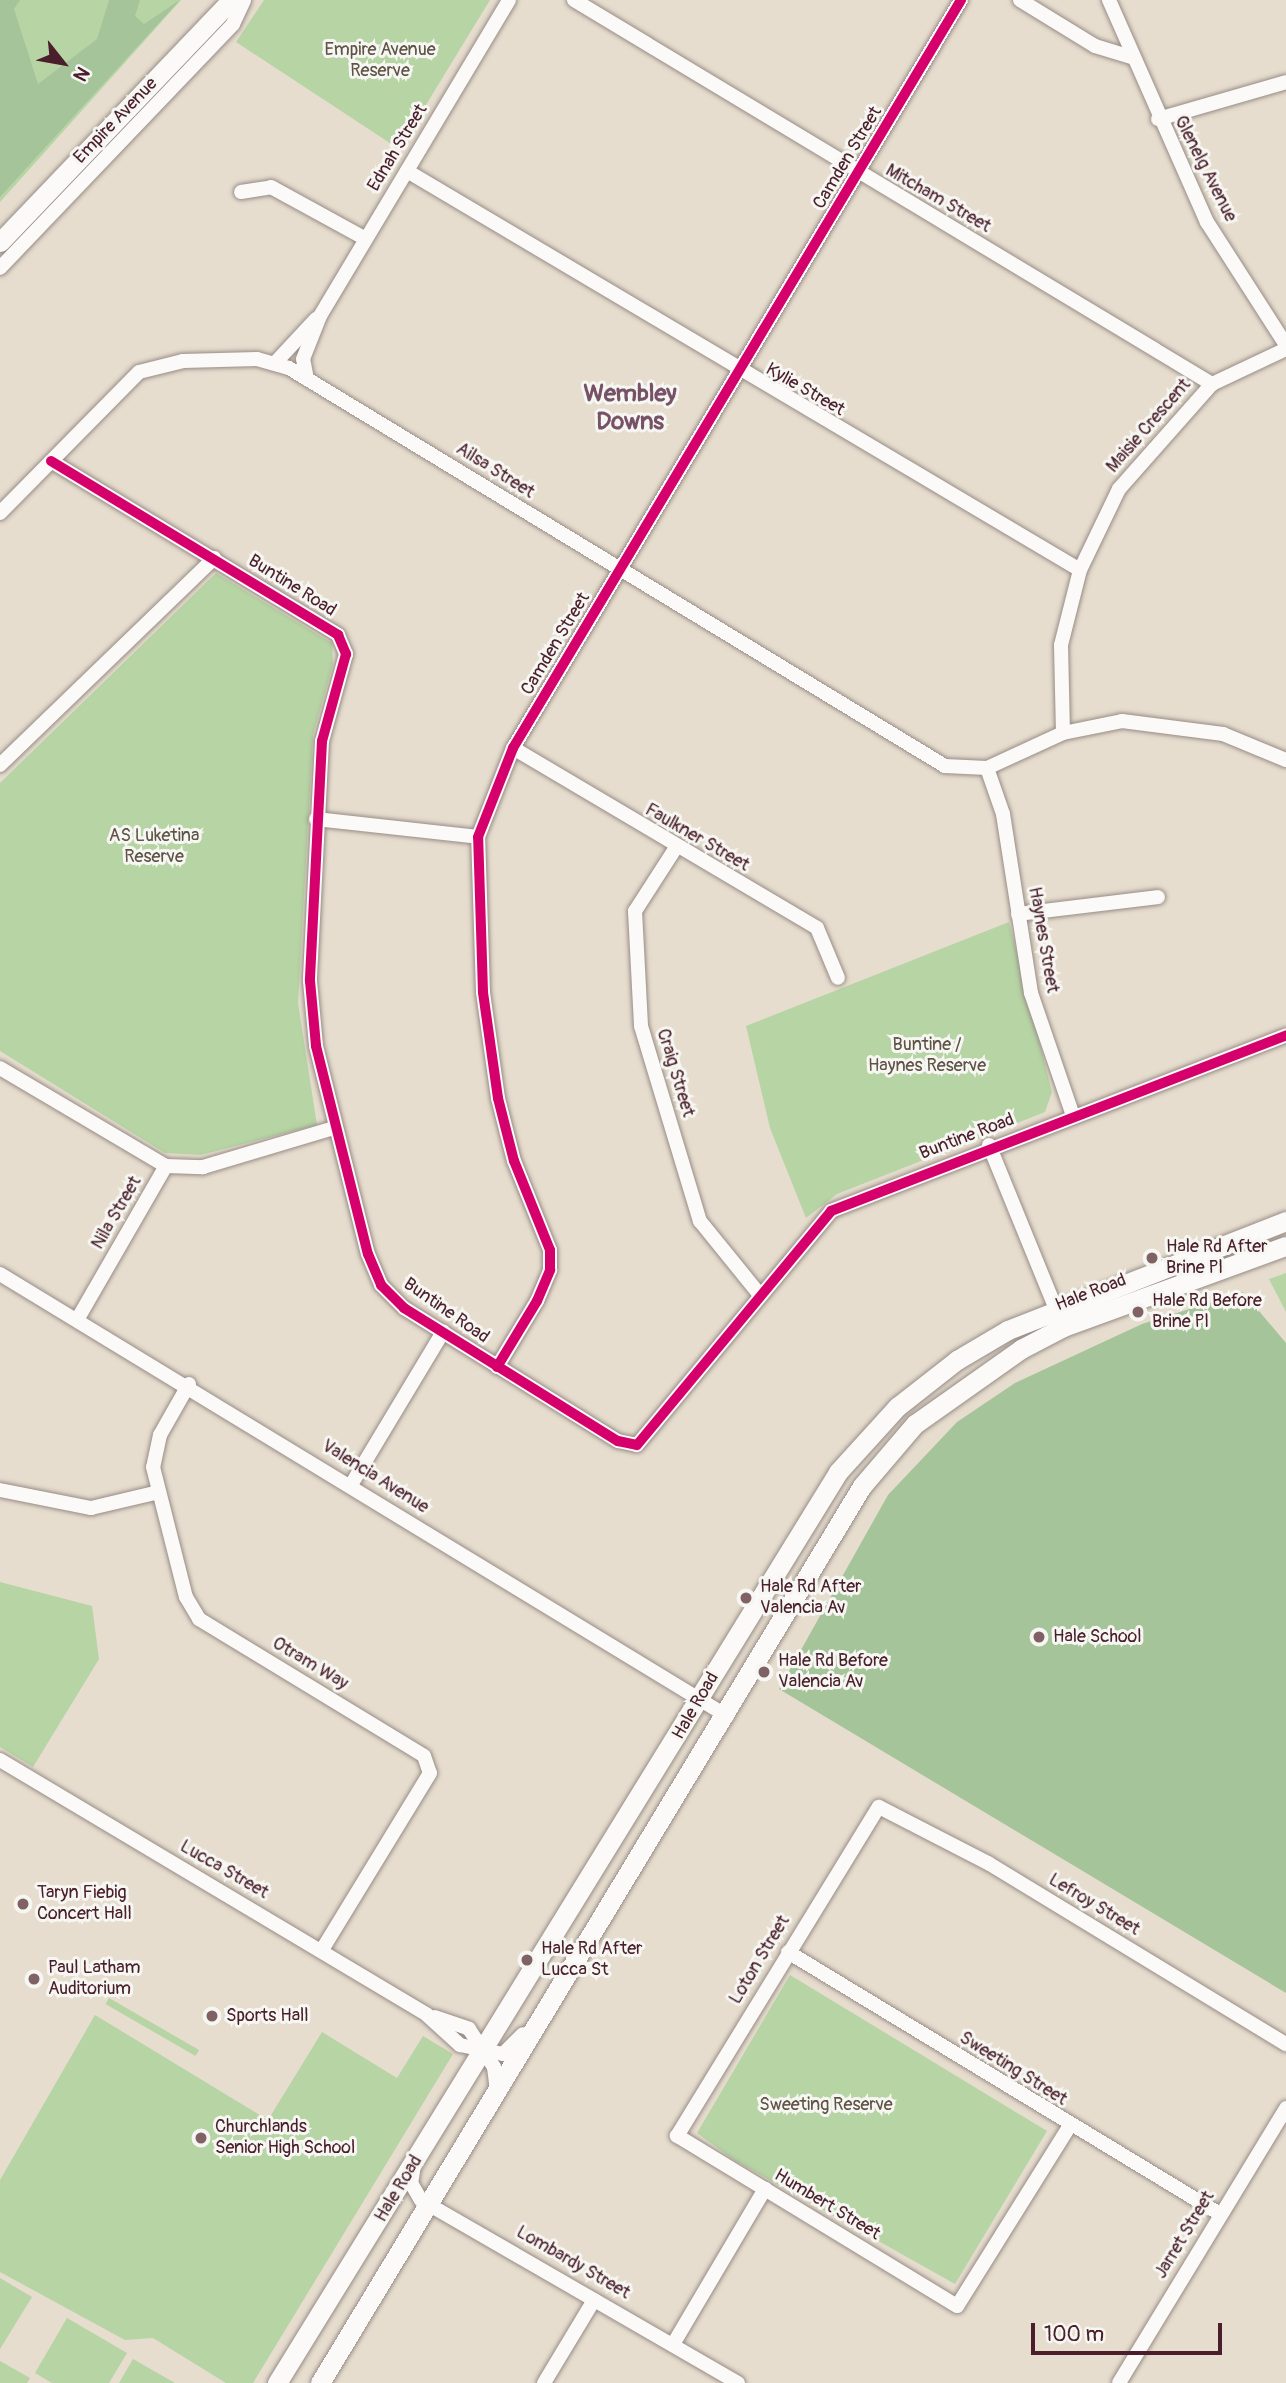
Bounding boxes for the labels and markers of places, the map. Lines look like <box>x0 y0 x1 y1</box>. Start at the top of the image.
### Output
place label: Hale Rd After Brine Pl <box>1166 1237 1268 1280</box>
marker: Hale Rd After Brine Pl <box>1144 1250 1160 1266</box>
place label: Hale Rd Before Brine Pl <box>1152 1291 1262 1334</box>
marker: Hale Rd Before Brine Pl <box>1130 1304 1146 1320</box>
place label: Hale Rd After Valencia Av <box>760 1577 862 1620</box>
marker: Hale Rd After Valencia Av <box>738 1590 754 1606</box>
place label: Hale School <box>1053 1626 1142 1648</box>
marker: Hale School <box>1031 1629 1047 1645</box>
place label: Hale Rd Before Valencia Av <box>778 1651 888 1694</box>
marker: Hale Rd Before Valencia Av <box>756 1664 772 1680</box>
place label: Taryn Fiebig Concert Hall <box>37 1883 132 1926</box>
marker: Taryn Fiebig Concert Hall <box>15 1896 31 1912</box>
place label: Hale Rd After Lucca St <box>541 1939 643 1982</box>
marker: Hale Rd After Lucca St <box>519 1952 535 1968</box>
place label: Paul Latham Auditorium <box>48 1958 141 2000</box>
marker: Paul Latham Auditorium <box>26 1971 42 1987</box>
place label: Sports Hall <box>226 2005 309 2027</box>
marker: Sports Hall <box>204 2008 220 2024</box>
place label: Churchlands Senior High School <box>215 2117 355 2160</box>
marker: Churchlands Senior High School <box>193 2130 209 2146</box>

